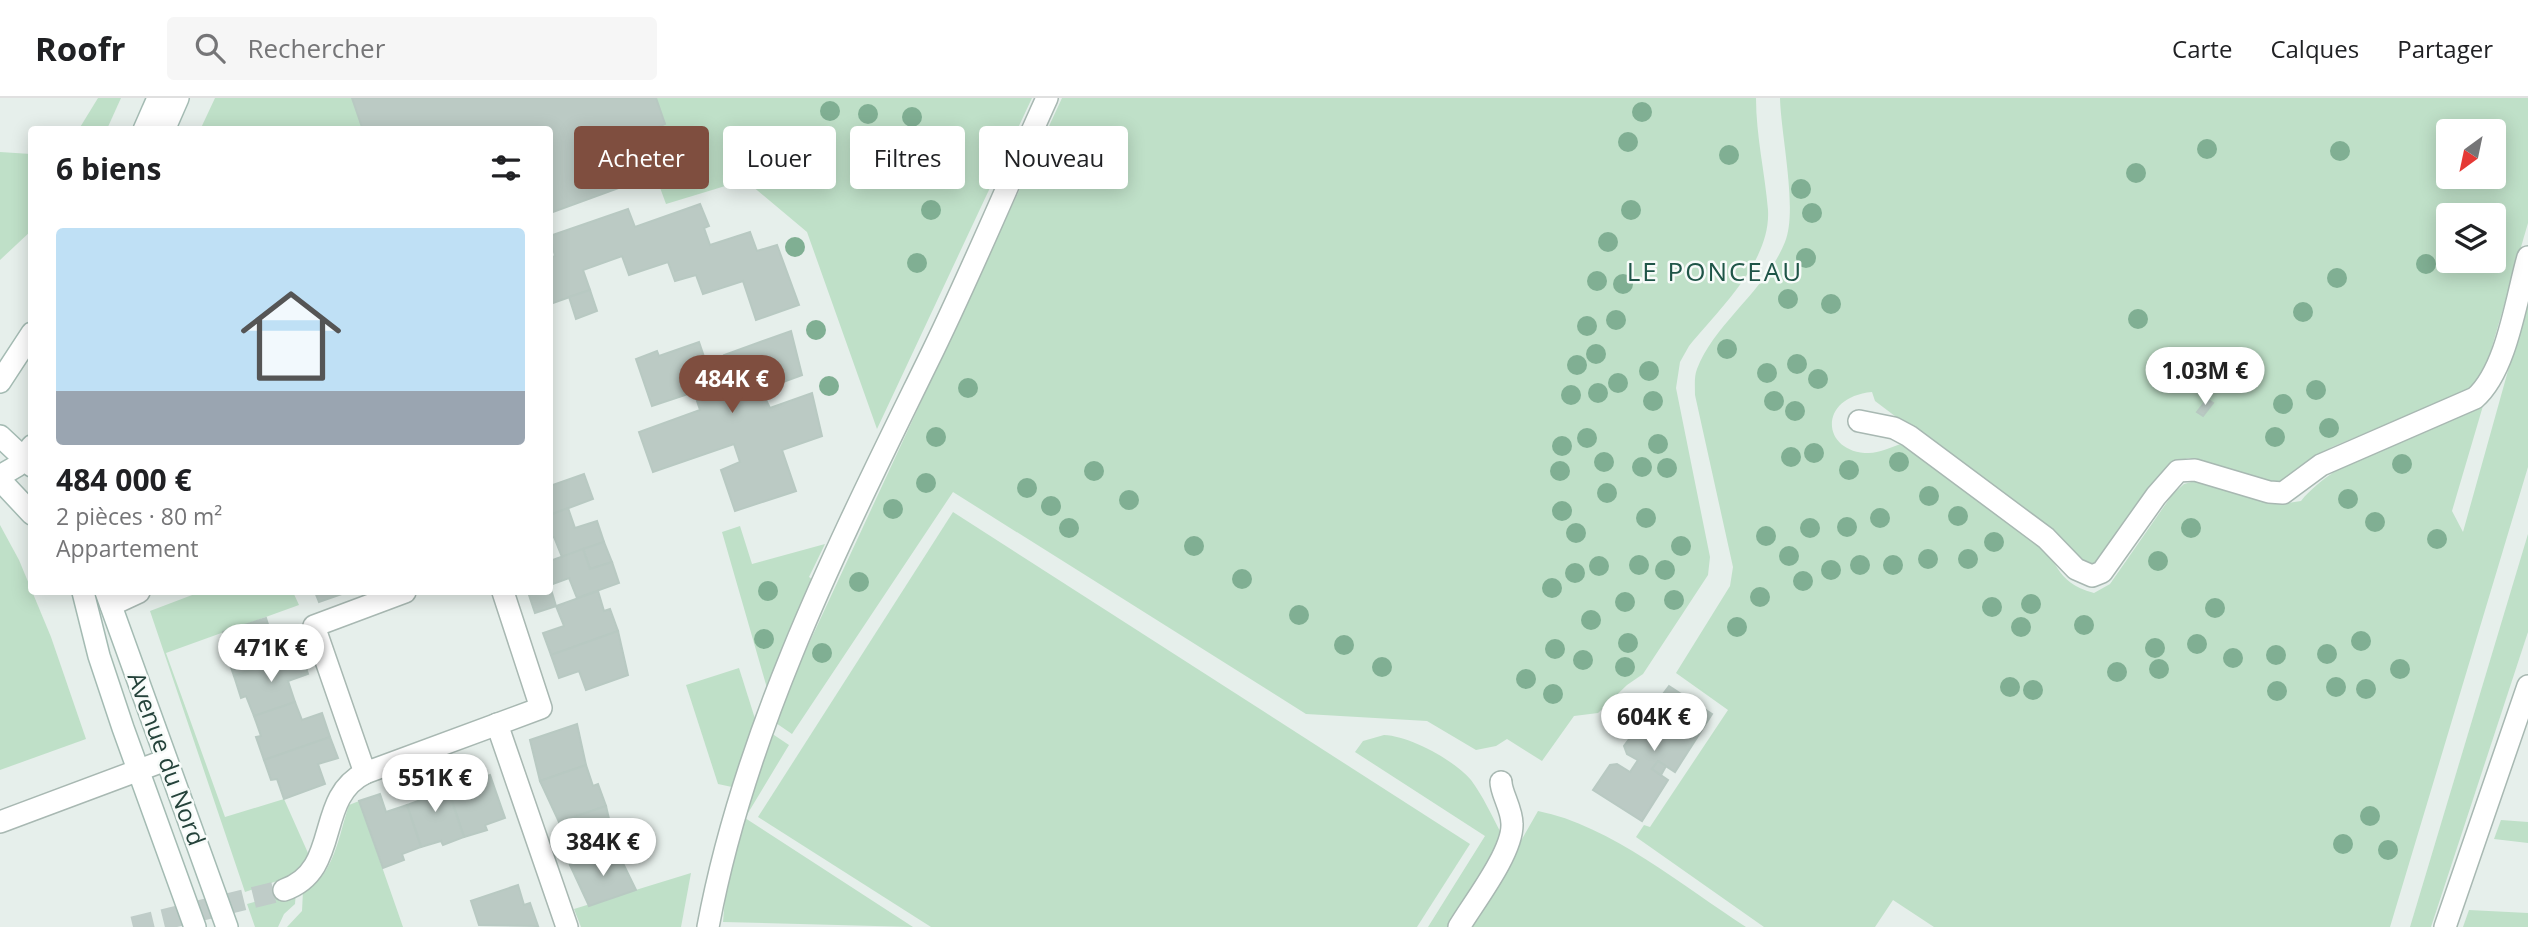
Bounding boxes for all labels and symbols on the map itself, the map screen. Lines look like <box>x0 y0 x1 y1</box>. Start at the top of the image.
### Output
north arrow <box>2436 119 2506 189</box>
district label: LE PONCEAU <box>1627 253 1803 289</box>
pin: 1.03M € <box>2140 348 2270 407</box>
pin: 484K € <box>675 356 789 415</box>
pin: 471K € <box>214 624 328 684</box>
street label: Avenue du Nord <box>121 667 214 850</box>
pin: 604K € <box>1597 694 1711 753</box>
pin: 551K € <box>378 754 492 814</box>
pin: 384K € <box>546 818 660 878</box>

